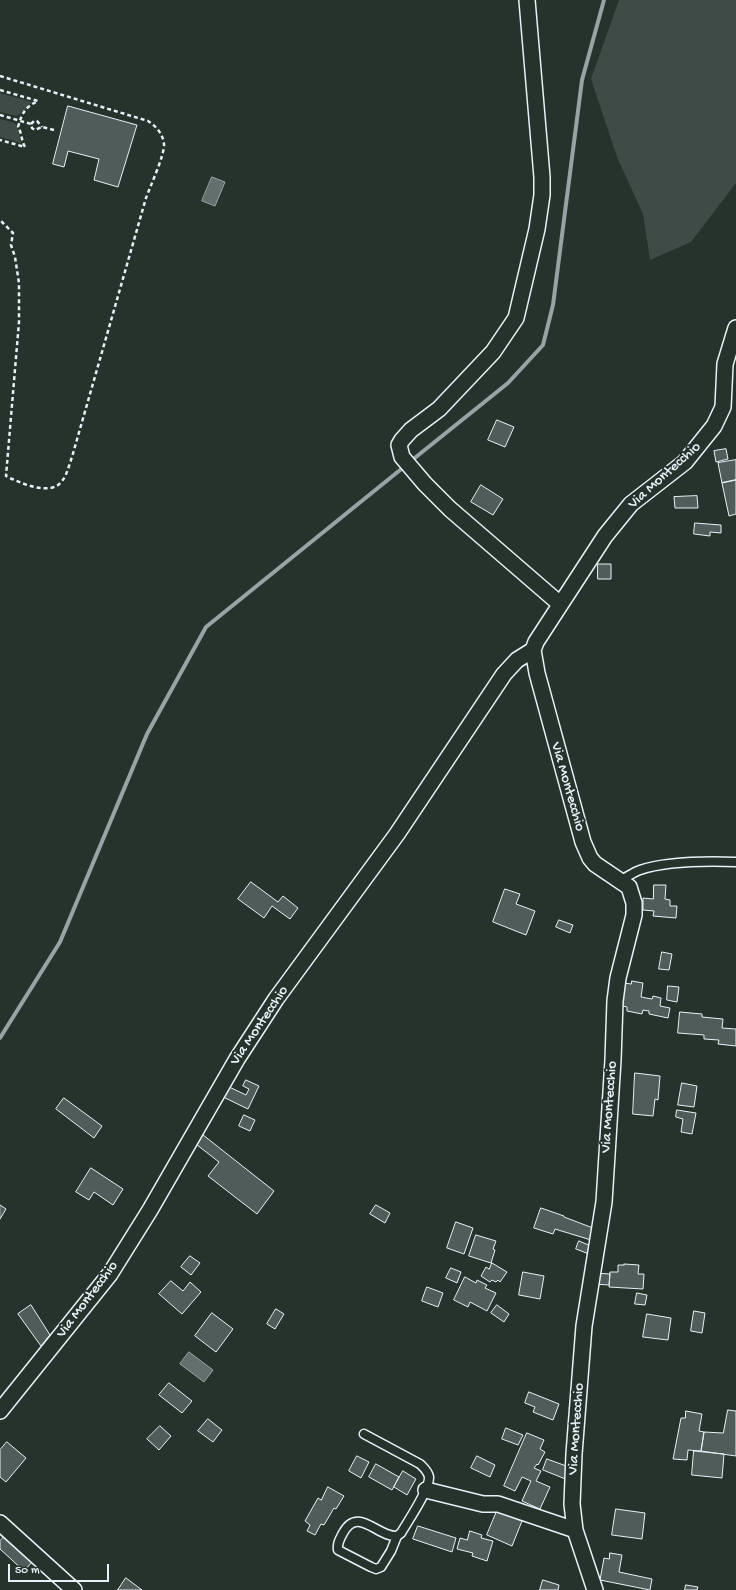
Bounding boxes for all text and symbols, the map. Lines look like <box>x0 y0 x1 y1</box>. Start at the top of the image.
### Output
street label: Via Montecchio <box>625 439 705 513</box>
street label: Via Montecchio <box>546 740 588 834</box>
street label: Via Montecchio <box>227 983 293 1069</box>
street label: Via Montecchio <box>598 1061 622 1153</box>
street label: Via Montecchio <box>53 1258 123 1342</box>
street label: Via Montecchio <box>565 1383 589 1475</box>
scale bar <box>10 1556 111 1582</box>
text: 50 m <box>15 1564 40 1578</box>

